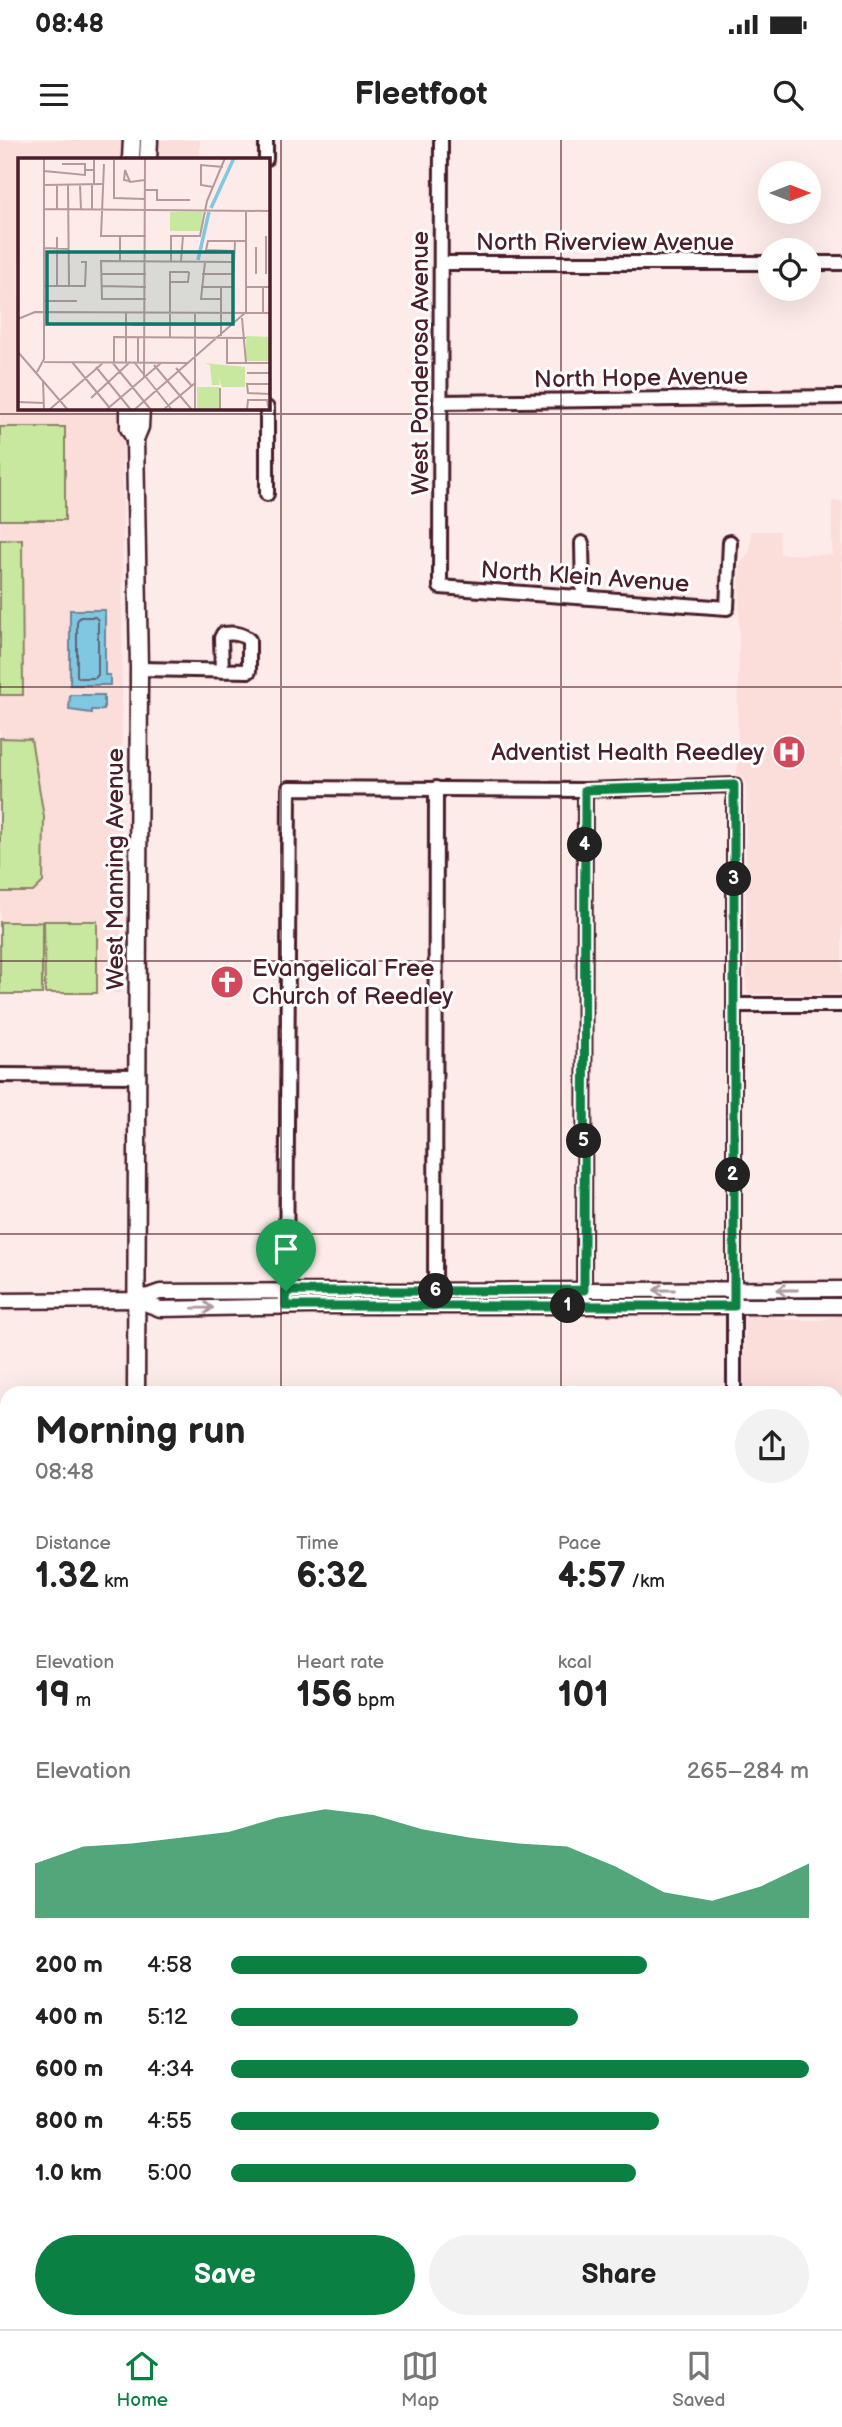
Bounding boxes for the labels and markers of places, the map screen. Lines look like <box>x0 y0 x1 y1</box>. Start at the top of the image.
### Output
hospital icon: Adventist Health Reedley <box>770 733 808 771</box>
place label: Adventist Health Reedley <box>491 738 764 767</box>
pin: 4 <box>568 828 602 862</box>
pin: 3 <box>716 862 752 896</box>
place label: Evangelical Free Church of Reedley <box>252 954 453 1011</box>
church icon: Evangelical Free Church of Reedley <box>208 963 246 1001</box>
pin: 5 <box>566 1124 602 1158</box>
pin: 2 <box>716 1158 750 1192</box>
pin <box>256 1219 316 1291</box>
pin: 6 <box>418 1274 453 1308</box>
pin: 1 <box>550 1288 586 1324</box>

